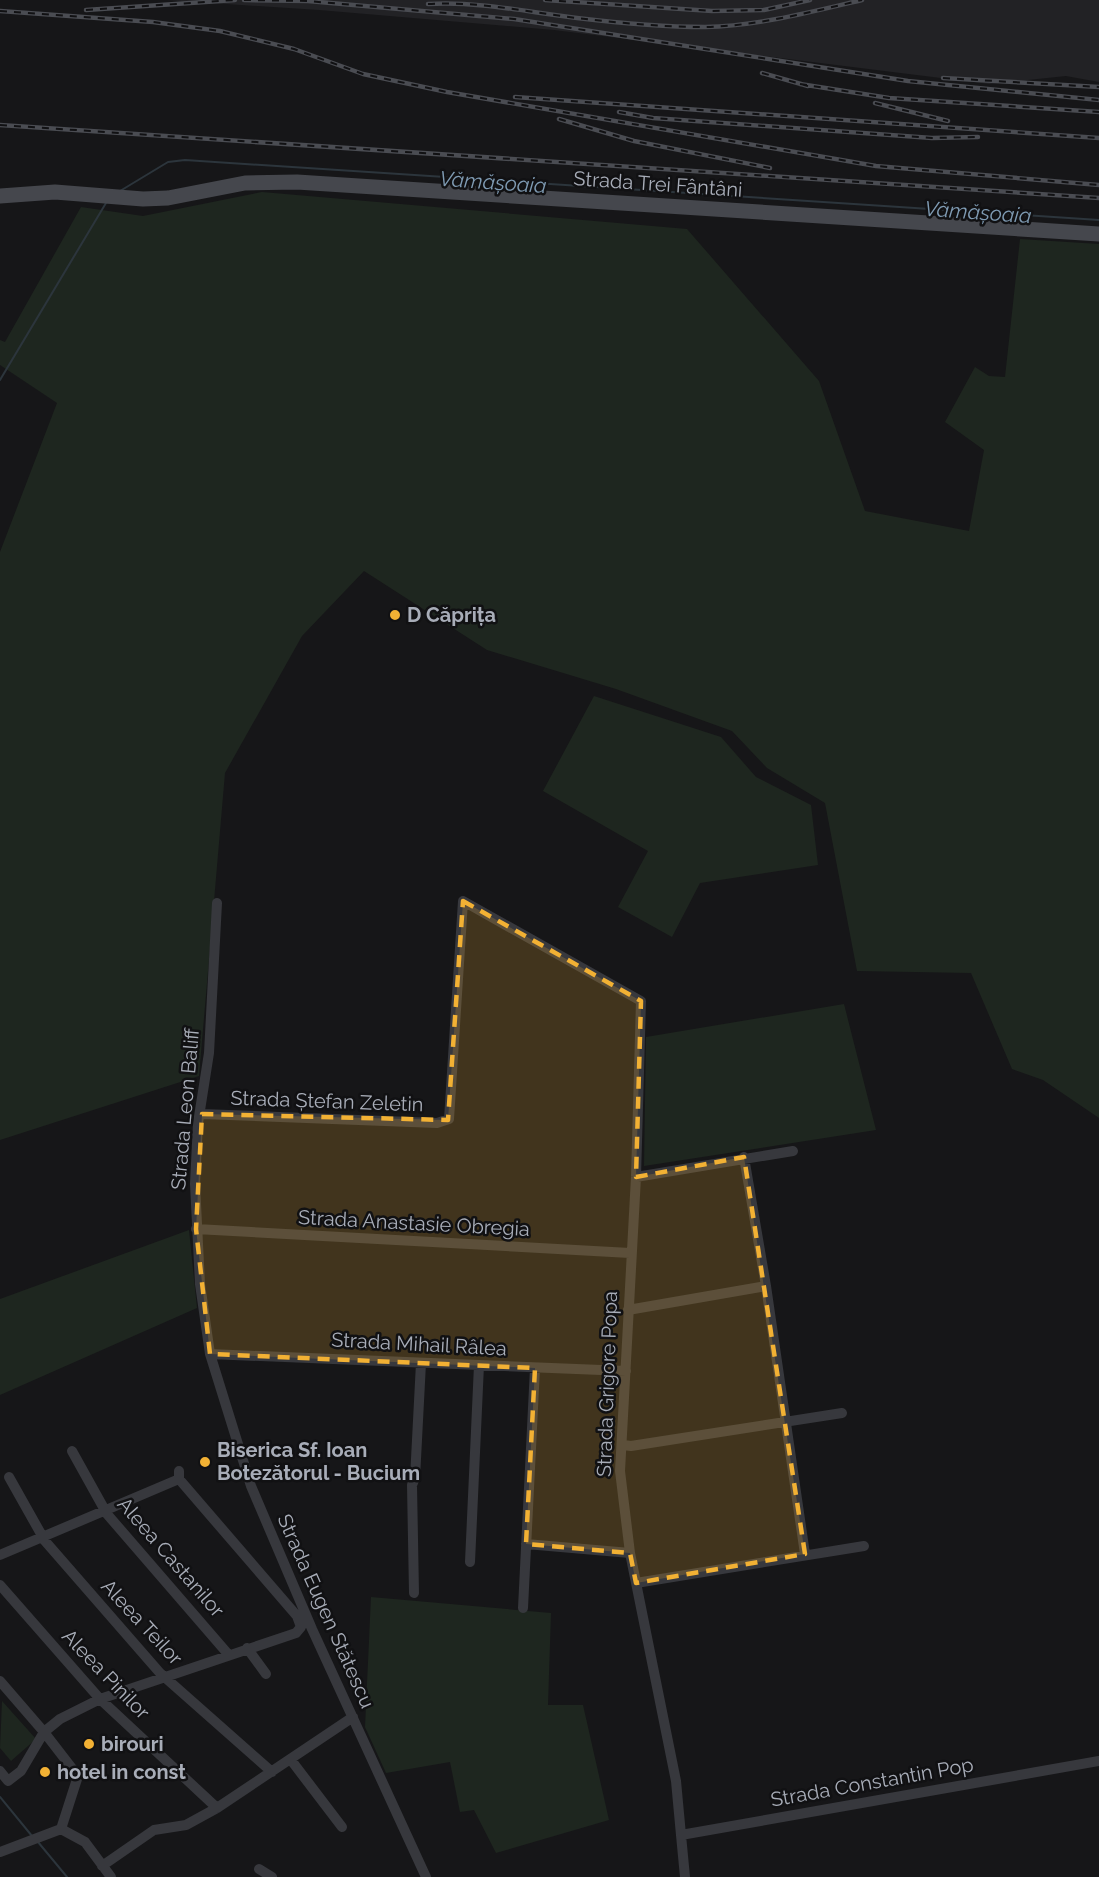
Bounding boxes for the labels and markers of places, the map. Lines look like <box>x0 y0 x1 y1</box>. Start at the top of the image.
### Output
place label: D Căprița <box>407 603 496 627</box>
marker: D Căprița <box>388 608 402 622</box>
place label: Biserica Sf. Ioan Botezătorul - Bucium <box>217 1438 420 1485</box>
marker: Biserica Sf. Ioan Botezătorul - Bucium <box>198 1455 212 1469</box>
place label: birouri <box>101 1732 164 1756</box>
marker: birouri <box>82 1737 96 1751</box>
place label: hotel in const <box>57 1760 186 1784</box>
marker: hotel in const <box>38 1765 52 1779</box>

